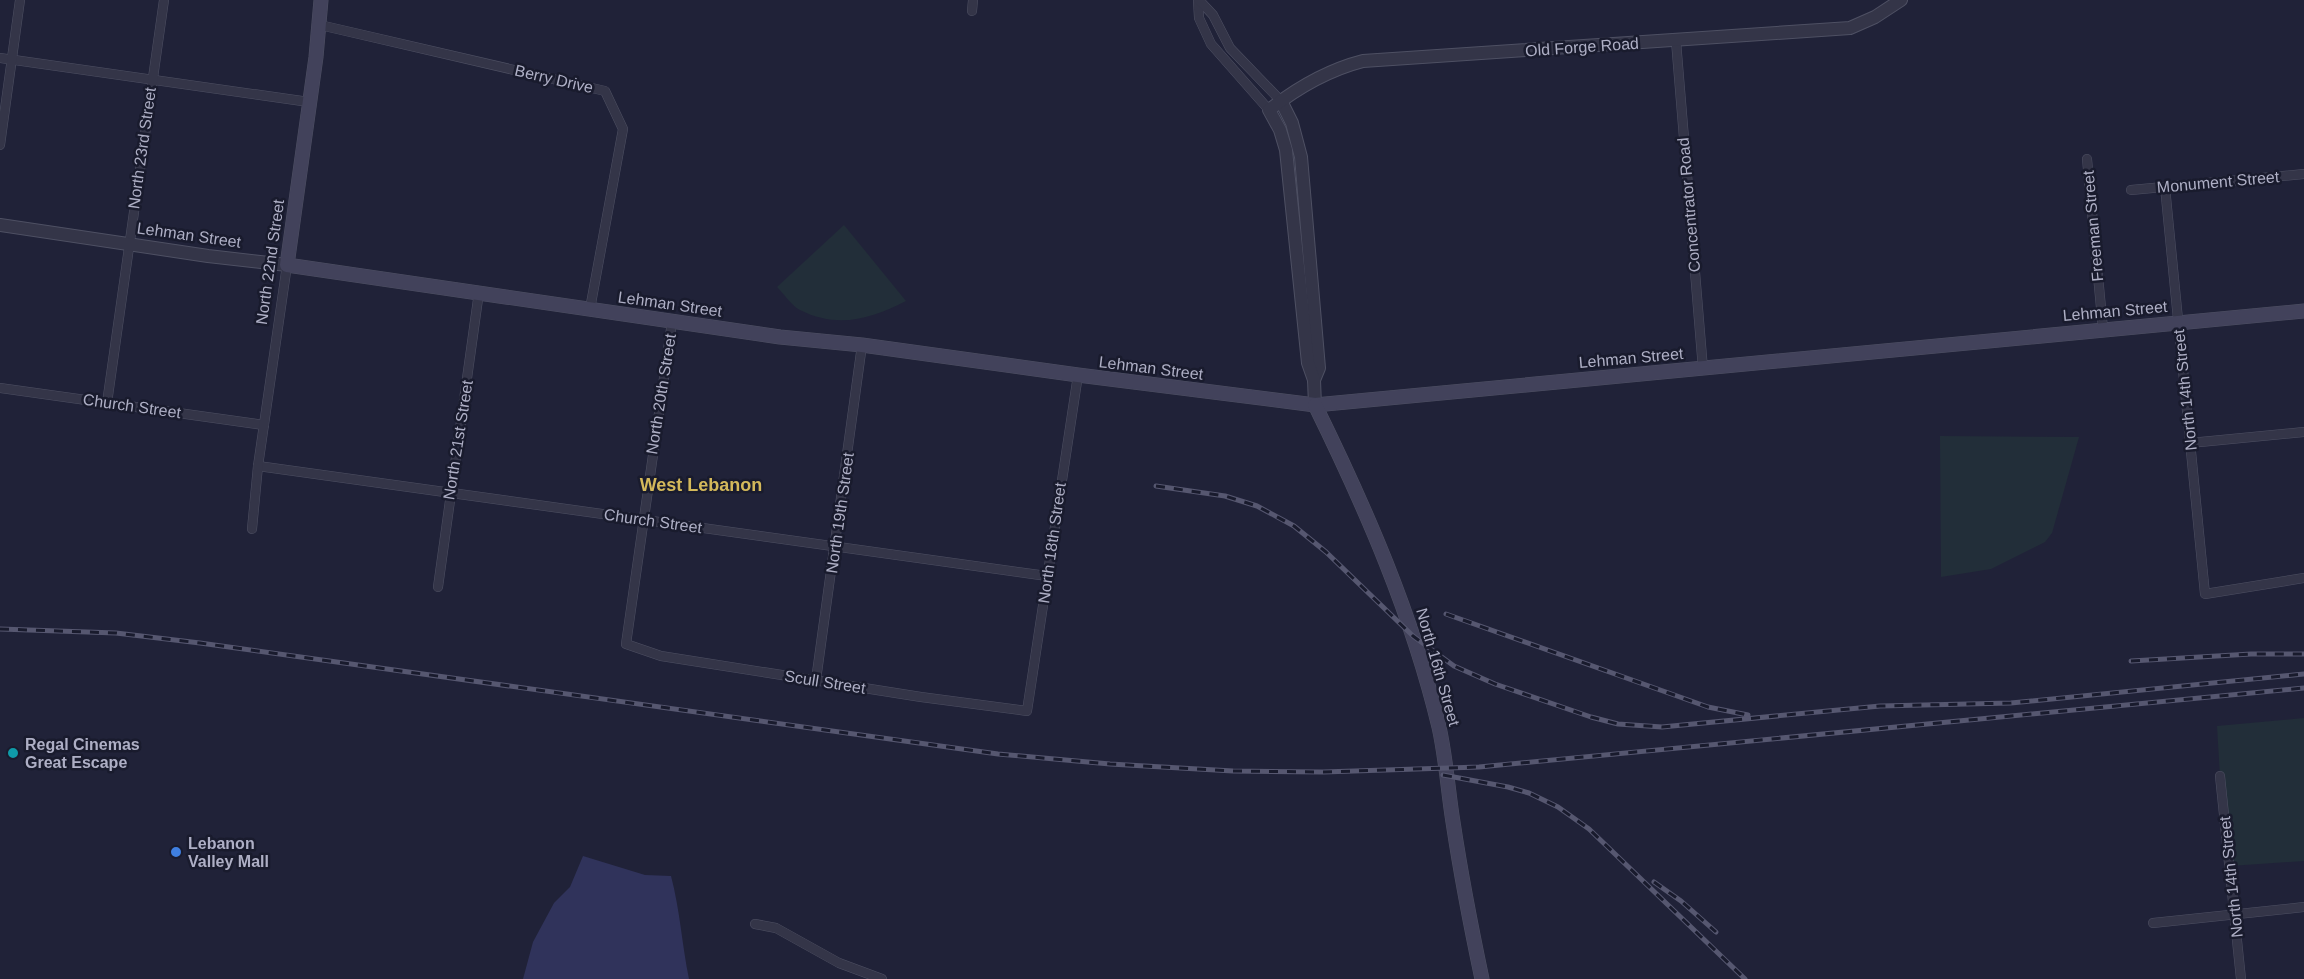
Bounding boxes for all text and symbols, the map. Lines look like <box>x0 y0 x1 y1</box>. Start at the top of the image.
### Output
street label: Old Forge Road <box>1525 35 1639 59</box>
street label: Berry Drive <box>513 62 595 96</box>
street label: North 23rd Street <box>125 86 159 210</box>
street label: Concentrator Road <box>1675 137 1703 273</box>
street label: Monument Street <box>2156 168 2280 196</box>
street label: Freeman Street <box>2080 169 2106 282</box>
street label: North 22nd Street <box>253 198 287 326</box>
street label: Lehman Street <box>136 219 243 251</box>
street label: Lehman Street <box>617 288 724 320</box>
street label: Lehman Street <box>2062 298 2169 324</box>
street label: North 14th Street <box>2170 328 2200 451</box>
street label: North 20th Street <box>643 332 679 456</box>
street label: Lehman Street <box>1578 345 1685 371</box>
street label: Lehman Street <box>1098 353 1205 383</box>
street label: North 21st Street <box>440 378 476 501</box>
street label: Church Street <box>82 391 183 421</box>
street label: North 19th Street <box>823 451 857 575</box>
district label: West Lebanon <box>640 475 762 495</box>
street label: North 18th Street <box>1035 481 1069 605</box>
street label: Church Street <box>603 506 704 536</box>
street label: North 16th Street <box>1413 606 1463 728</box>
street label: Scull Street <box>783 667 867 697</box>
place label: Regal Cinemas Great Escape <box>25 736 140 771</box>
marker: Regal Cinemas Great Escape <box>6 746 20 760</box>
street label: North 14th Street <box>2216 815 2246 938</box>
place label: Lebanon Valley Mall <box>188 835 269 870</box>
marker: Lebanon Valley Mall <box>169 845 183 859</box>

